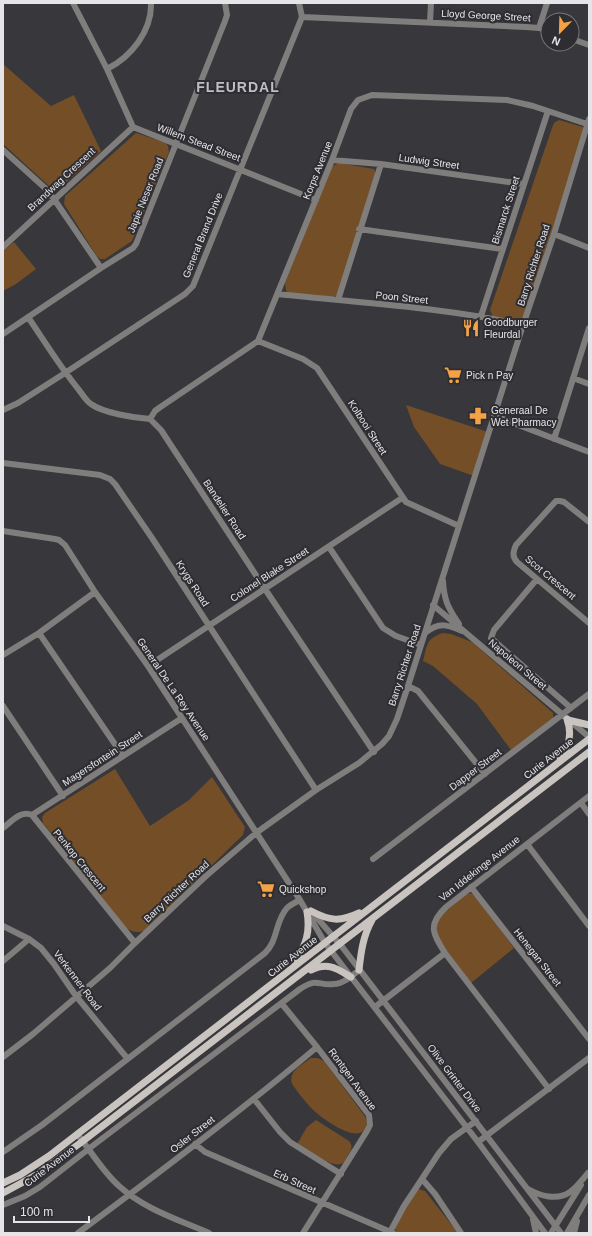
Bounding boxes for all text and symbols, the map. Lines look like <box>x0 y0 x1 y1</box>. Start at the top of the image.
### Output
street label: Lloyd George Street <box>441 8 531 23</box>
north arrow <box>540 12 580 52</box>
text: N <box>550 34 562 48</box>
district label: FLEURDAL <box>196 79 280 95</box>
street label: Willem Stead Street <box>156 121 242 164</box>
street label: Korps Avenue <box>301 139 334 201</box>
street label: Brandwag Crescent <box>25 145 97 213</box>
street label: Ludwig Street <box>398 152 460 171</box>
street label: Japie Neser Road <box>125 156 166 234</box>
street label: Bismarck Street <box>489 175 522 245</box>
street label: General Brand Drive <box>180 190 225 280</box>
street label: Barry Richter Road <box>515 223 552 307</box>
street label: Poon Street <box>375 289 429 306</box>
place label: Goodburger Fleurdal <box>484 317 538 340</box>
restaurant icon: Goodburger Fleurdal <box>461 318 481 338</box>
supermarket icon: Pick n Pay <box>443 365 463 385</box>
place label: Pick n Pay <box>466 370 513 381</box>
street label: Kolbooi Street <box>346 398 389 457</box>
place label: Generaal De Wet Pharmacy <box>491 405 556 428</box>
pharmacy icon: Generaal De Wet Pharmacy <box>468 406 488 426</box>
street label: Bandelier Road <box>201 477 248 541</box>
street label: Colonel Blake Street <box>228 545 311 604</box>
street label: Scot Crescent <box>523 553 578 602</box>
street label: Krygs Road <box>174 558 211 608</box>
street label: Barry Richter Road <box>386 623 423 707</box>
street label: General De La Rey Avenue <box>135 636 212 743</box>
street label: Napoleon Street <box>486 637 549 692</box>
street label: Magersfontein Street <box>60 728 144 788</box>
street label: Curie Avenue <box>521 735 576 781</box>
street label: Dapper Street <box>447 746 504 793</box>
street label: Penkop Crescent <box>51 827 108 894</box>
street label: Van Iddekinge Avenue <box>437 833 522 903</box>
street label: Barry Richter Road <box>141 858 211 924</box>
supermarket icon: Quickshop <box>256 879 276 899</box>
place label: Quickshop <box>279 884 327 895</box>
street label: Henegan Street <box>512 926 564 988</box>
street label: Curie Avenue <box>265 933 320 979</box>
street label: Verkenner Road <box>51 948 104 1012</box>
street label: Olive Grinter Drive <box>425 1042 484 1115</box>
street label: Rontgen Avenue <box>326 1046 379 1113</box>
street label: Osler Street <box>168 1114 217 1155</box>
street label: Curie Avenue <box>22 1144 77 1189</box>
street label: Erb Street <box>272 1167 318 1196</box>
scale bar <box>14 1198 89 1224</box>
text: 100 m <box>20 1205 53 1219</box>

